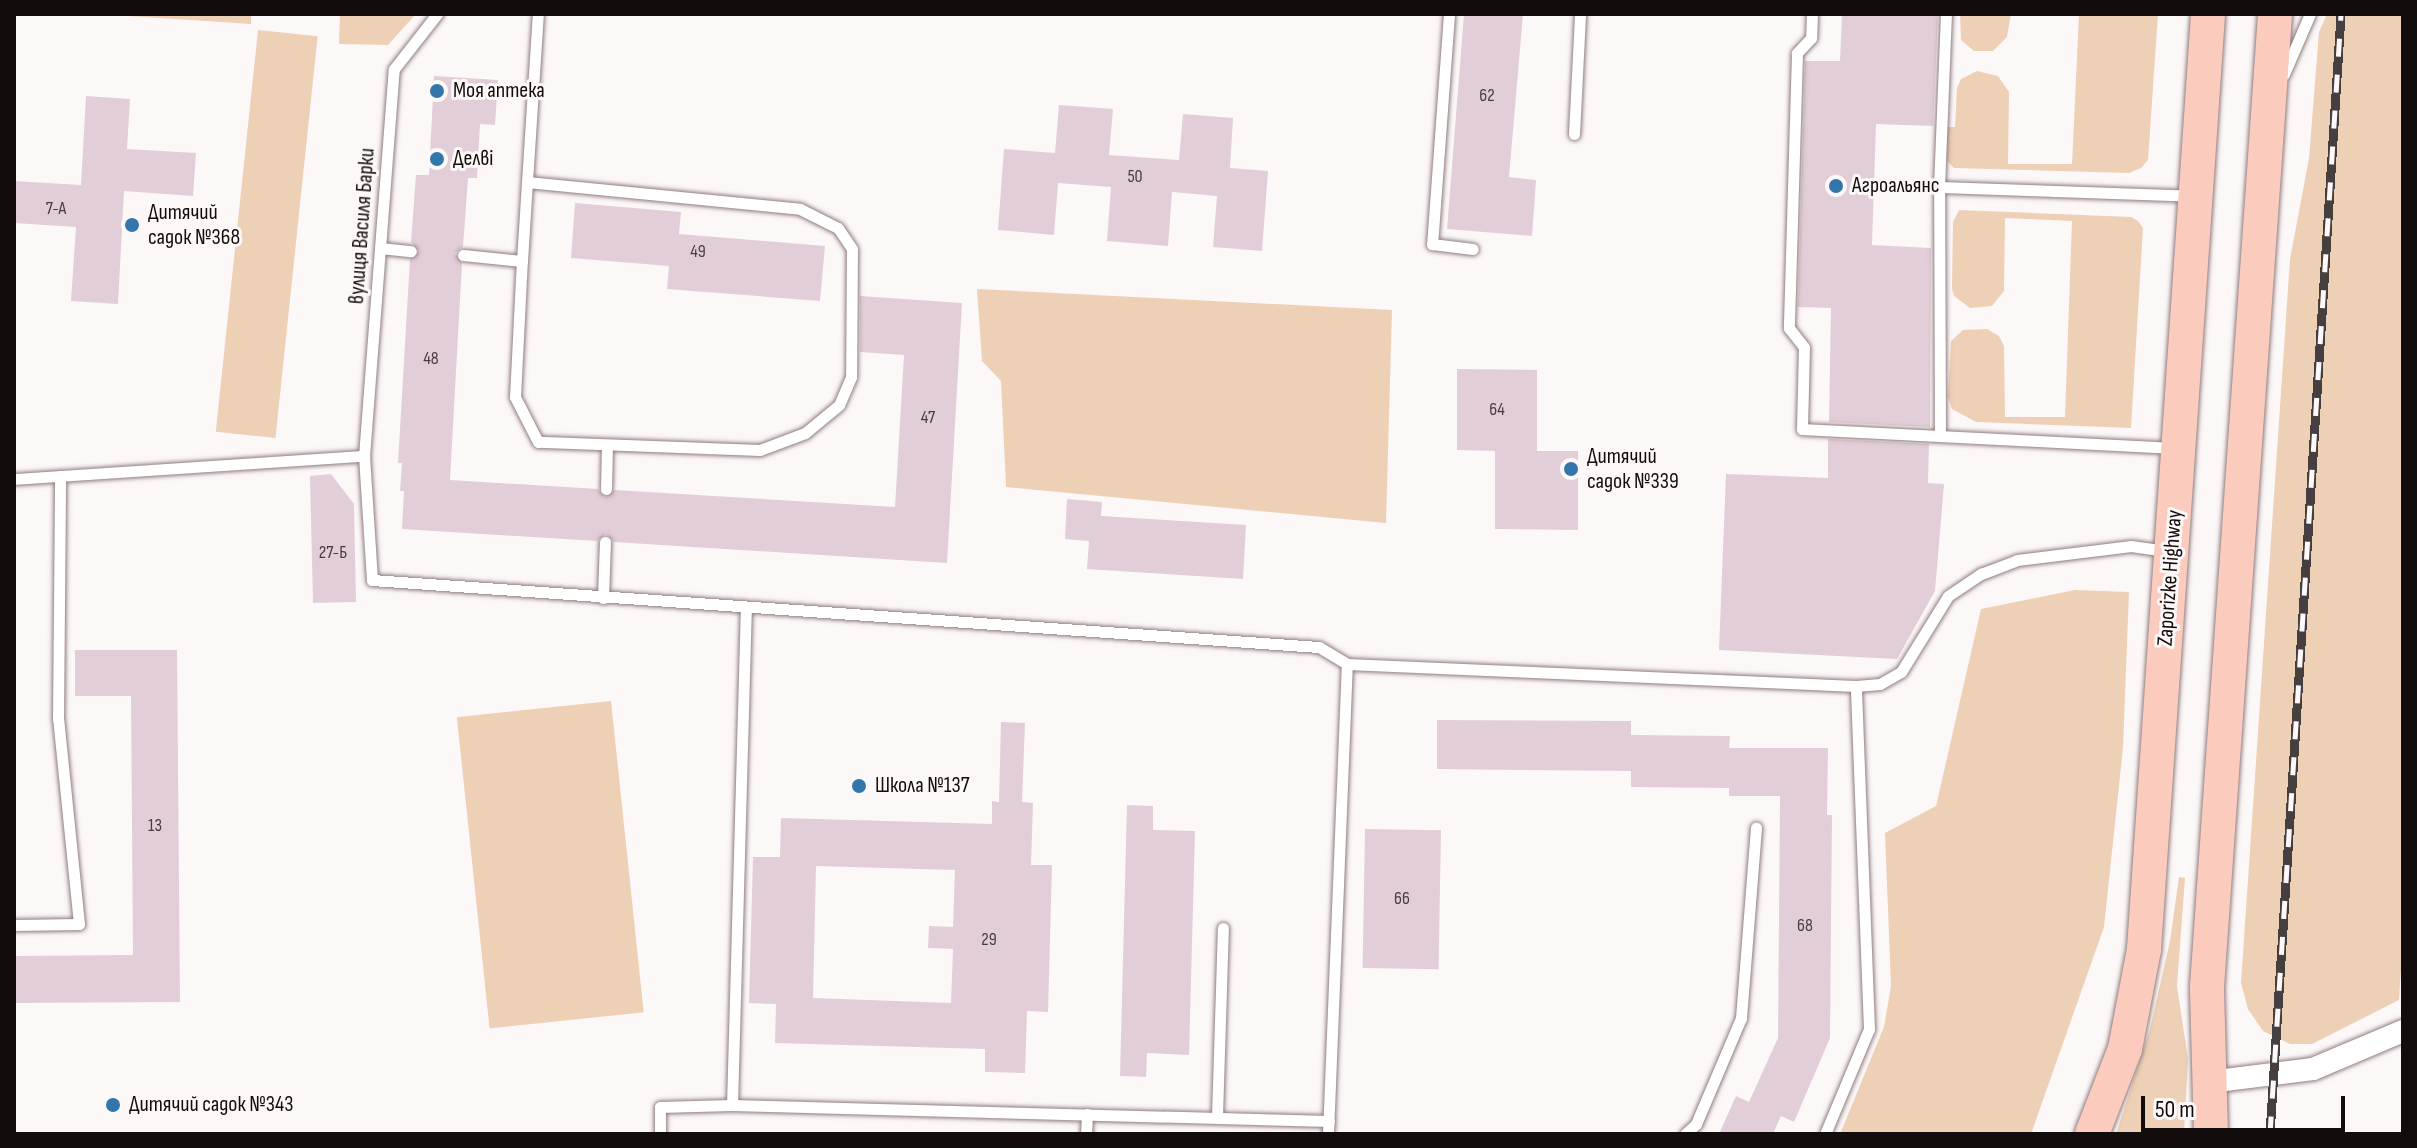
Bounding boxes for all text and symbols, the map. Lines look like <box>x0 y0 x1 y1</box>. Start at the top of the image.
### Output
place label: Моя аптека <box>453 78 545 104</box>
marker: Моя аптека <box>428 82 446 100</box>
house number: 62 <box>1479 85 1495 107</box>
place label: Делві <box>453 146 493 172</box>
street label: вулиця Василя Барки <box>343 147 381 305</box>
marker: Делві <box>428 150 446 168</box>
house number: 50 <box>1127 166 1143 188</box>
place label: Агроальянс <box>1852 173 1939 199</box>
marker: Агроальянс <box>1827 177 1845 195</box>
house number: 7-А <box>46 198 66 220</box>
place label: Дитячий садок №368 <box>148 199 240 250</box>
marker: Дитячий садок №368 <box>123 216 141 234</box>
house number: 49 <box>690 241 706 263</box>
house number: 48 <box>423 348 439 370</box>
house number: 64 <box>1489 399 1505 421</box>
house number: 47 <box>921 407 935 429</box>
place label: Дитячий садок №339 <box>1587 443 1679 494</box>
marker: Дитячий садок №339 <box>1562 460 1580 478</box>
street label: Zaporizke Highway <box>2152 509 2188 647</box>
house number: 27-Б <box>319 542 347 564</box>
place label: Школа №137 <box>875 773 970 799</box>
marker: Школа №137 <box>850 777 868 795</box>
house number: 13 <box>148 815 162 837</box>
house number: 66 <box>1394 888 1410 910</box>
house number: 68 <box>1797 915 1813 937</box>
house number: 29 <box>981 929 997 951</box>
scale bar <box>2145 1080 2349 1130</box>
place label: Дитячий садок №343 <box>129 1092 293 1118</box>
text: 50 m <box>2155 1095 2195 1124</box>
marker: Дитячий садок №343 <box>104 1096 122 1114</box>

